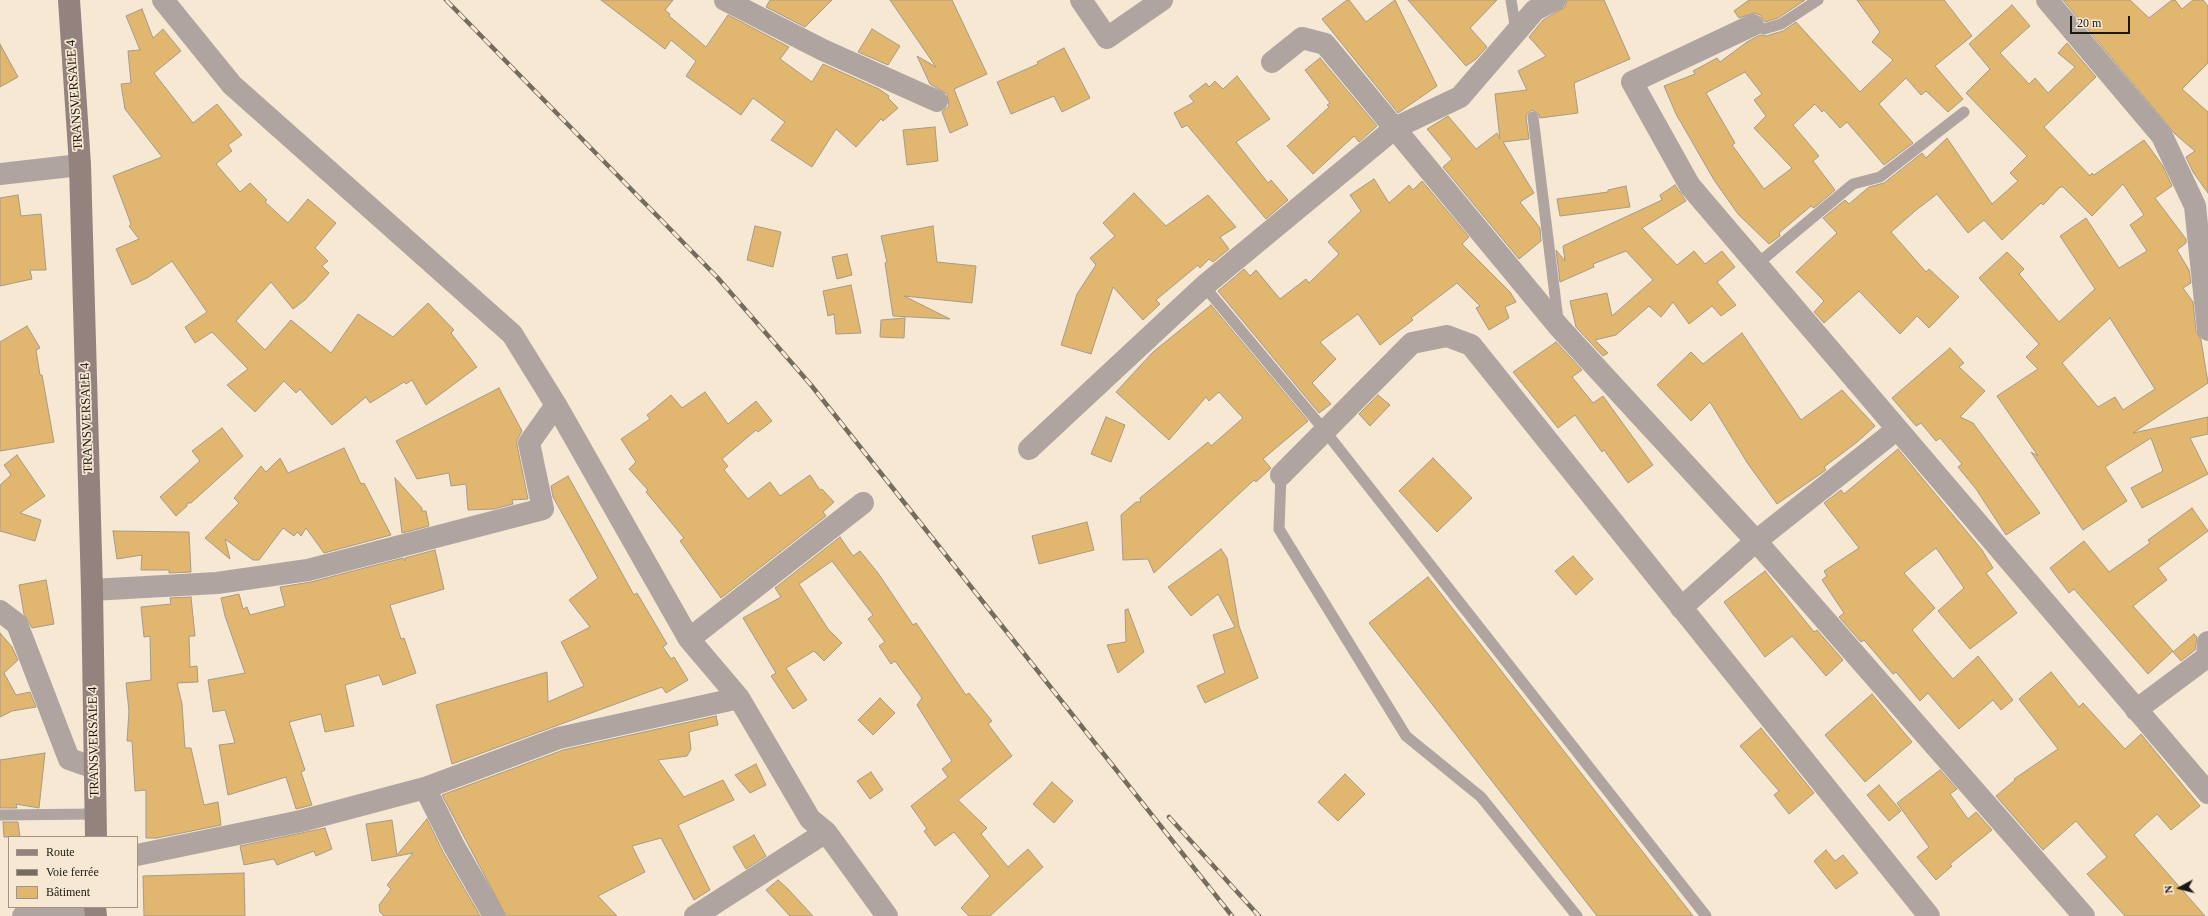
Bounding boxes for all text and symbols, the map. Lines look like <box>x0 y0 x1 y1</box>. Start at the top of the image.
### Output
scale bar <box>2072 8 2132 34</box>
text: 20 m <box>2077 16 2101 30</box>
street label: TRANSVERSALE 4 <box>63 39 87 151</box>
street label: TRANSVERSALE 4 <box>77 362 97 474</box>
street label: TRANSVERSALE 4 <box>85 686 103 798</box>
legend <box>8 836 138 908</box>
text: Route <box>46 845 75 859</box>
text: Voie ferrée <box>46 865 99 879</box>
north arrow <box>2160 868 2200 908</box>
text: Bâtiment <box>46 885 90 899</box>
text: N <box>2162 885 2175 894</box>

